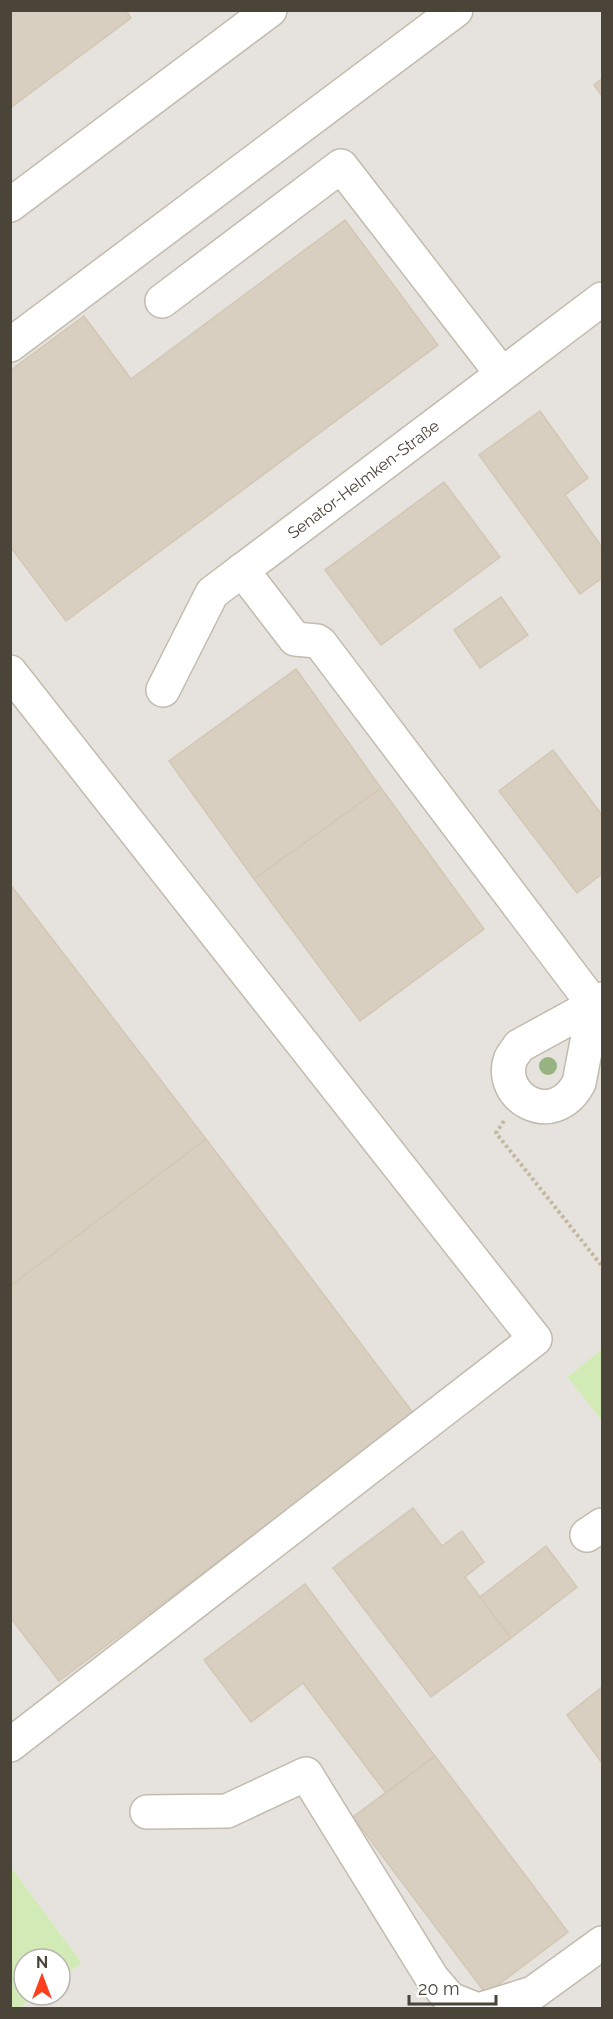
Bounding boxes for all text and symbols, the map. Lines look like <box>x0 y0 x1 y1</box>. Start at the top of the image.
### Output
street label: Senator-Helmken-Straße <box>284 416 443 543</box>
north arrow <box>12 1947 72 2007</box>
text: N <box>36 1953 48 1972</box>
scale bar <box>409 1968 496 2006</box>
text: 20 m <box>418 1978 460 1999</box>

